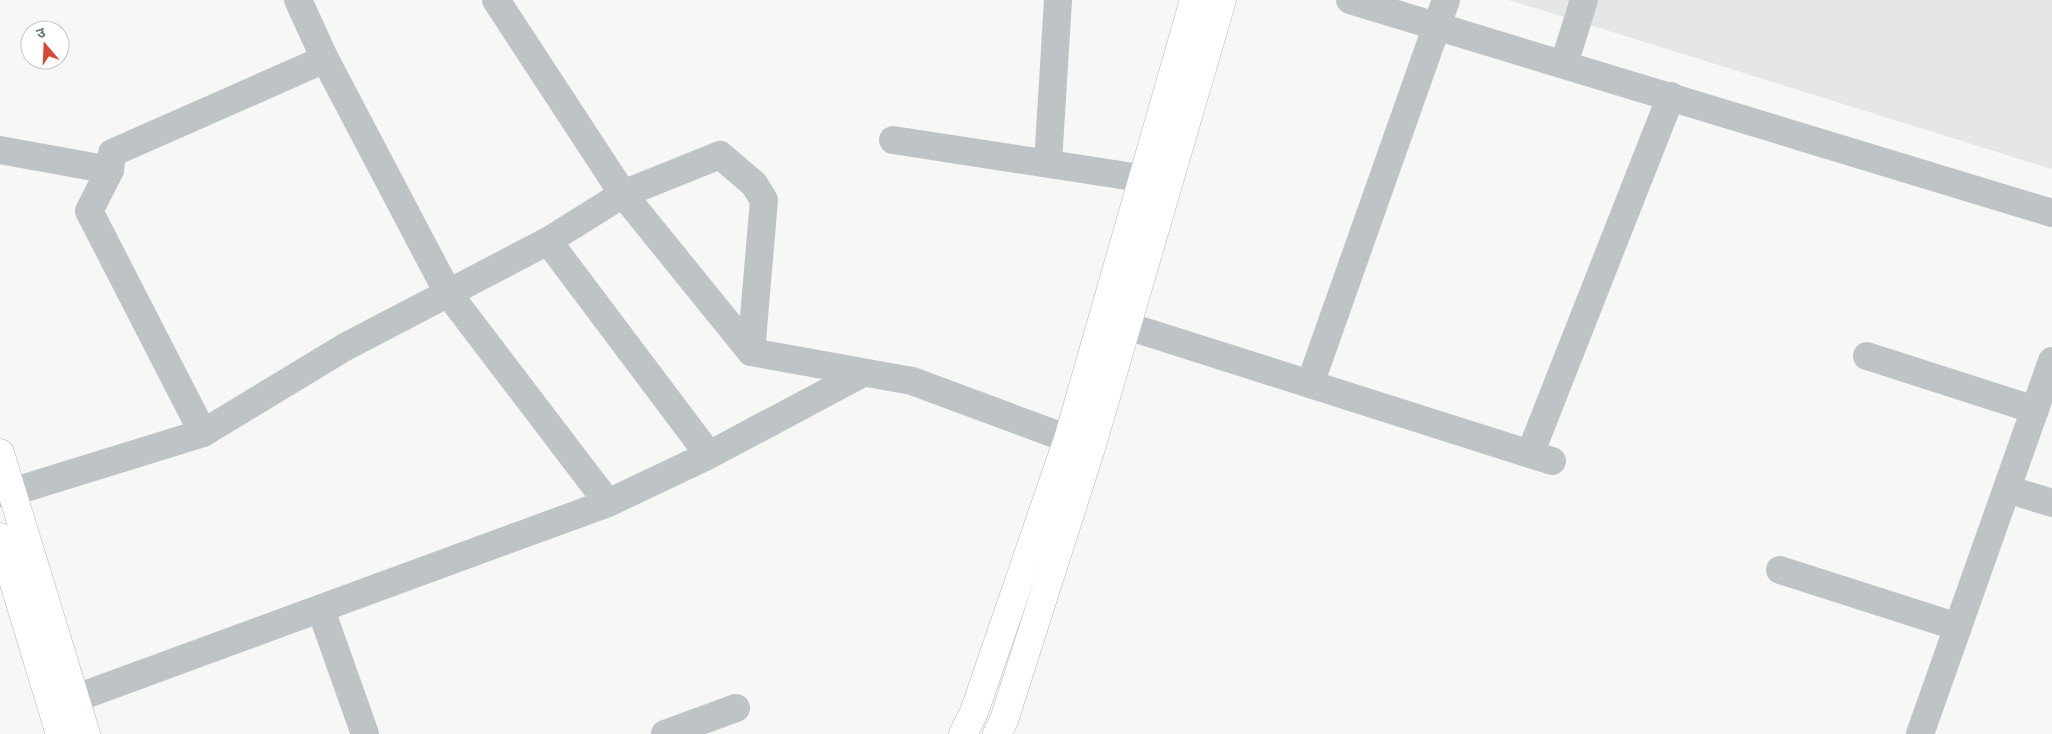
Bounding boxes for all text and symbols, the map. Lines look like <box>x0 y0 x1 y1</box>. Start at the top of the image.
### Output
north arrow <box>20 20 70 70</box>
text: उ <box>34 23 48 43</box>

